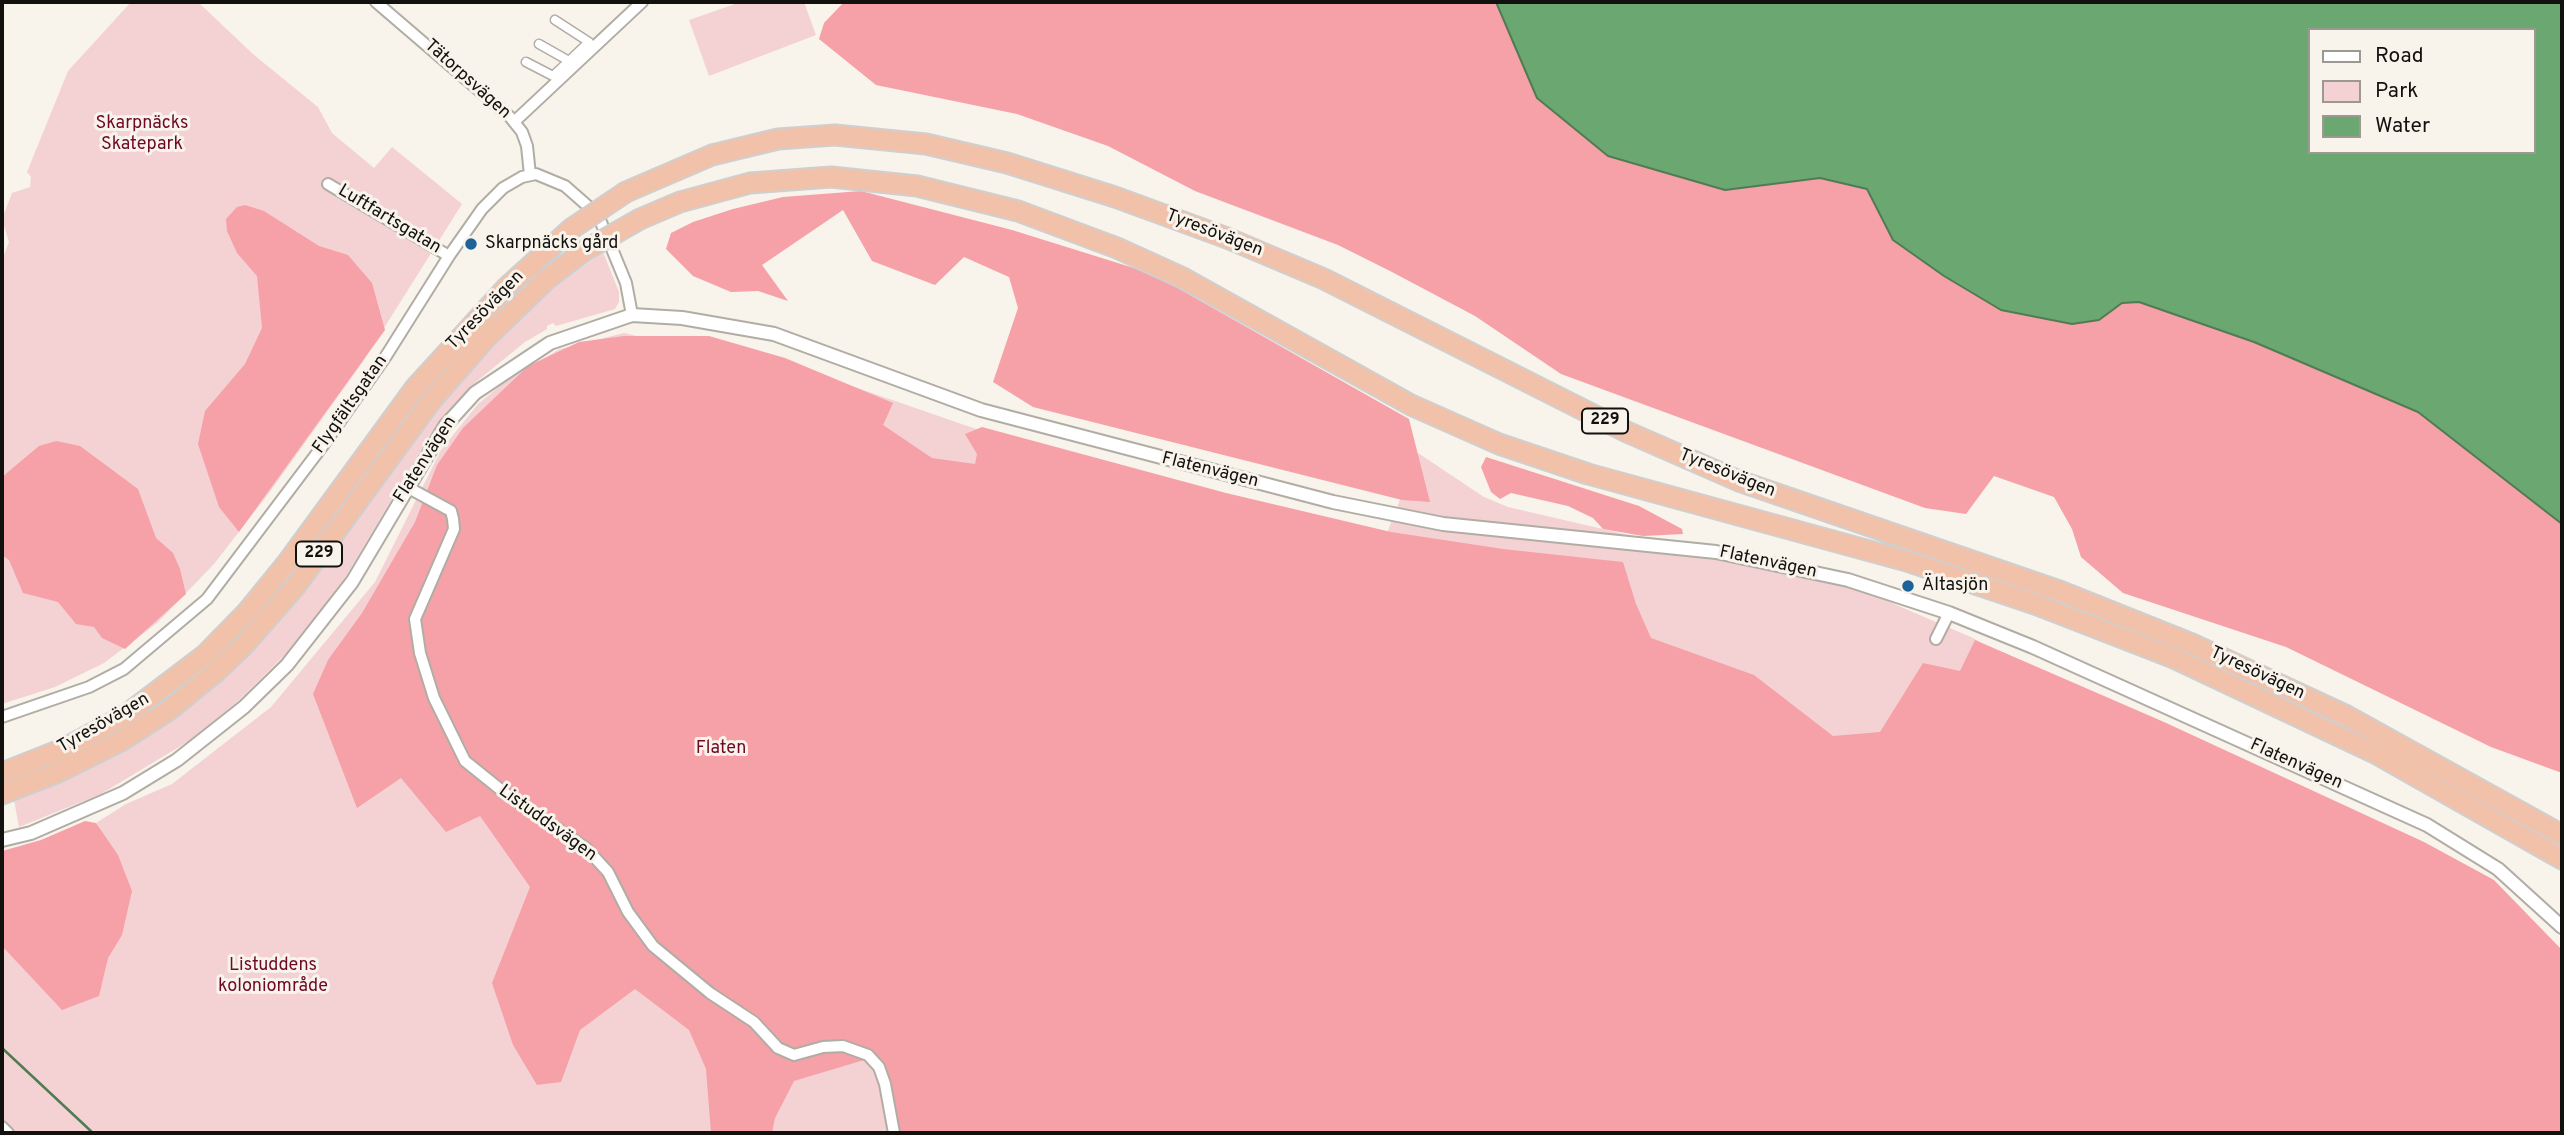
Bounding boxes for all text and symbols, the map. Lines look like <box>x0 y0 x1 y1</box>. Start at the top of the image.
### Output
legend <box>2308 28 2536 154</box>
street label: Tätorpsvägen <box>419 35 515 125</box>
text: Road <box>2375 43 2424 70</box>
text: Park <box>2375 78 2418 105</box>
park label: Skarpnäcks Skatepark <box>96 113 188 156</box>
text: Water <box>2375 113 2430 140</box>
street label: Luftfartsgatan <box>333 181 445 259</box>
street label: Tyresövägen <box>1162 206 1266 262</box>
place label: Skarpnäcks gård <box>485 233 618 255</box>
marker: Skarpnäcks gård <box>463 236 479 252</box>
street label: Tyresövägen <box>443 267 529 355</box>
street label: Flygfältsgatan <box>309 352 393 458</box>
road number: 229 <box>1582 408 1628 434</box>
street label: Flatenvägen <box>390 413 462 507</box>
street label: Tyresövägen <box>1676 445 1778 503</box>
street label: Flatenvägen <box>1159 449 1261 493</box>
road number: 229 <box>296 541 342 566</box>
street label: Flatenvägen <box>1717 542 1819 584</box>
place label: Ältasjön <box>1922 575 1988 597</box>
marker: Ältasjön <box>1900 578 1916 594</box>
street label: Tyresövägen <box>2206 643 2308 705</box>
street label: Tyresövägen <box>54 689 154 759</box>
street label: Flatenvägen <box>2246 735 2346 795</box>
park label: Flaten <box>696 738 746 760</box>
street label: Listuddsvägen <box>494 781 600 867</box>
park label: Listuddens koloniområde <box>218 955 328 998</box>

